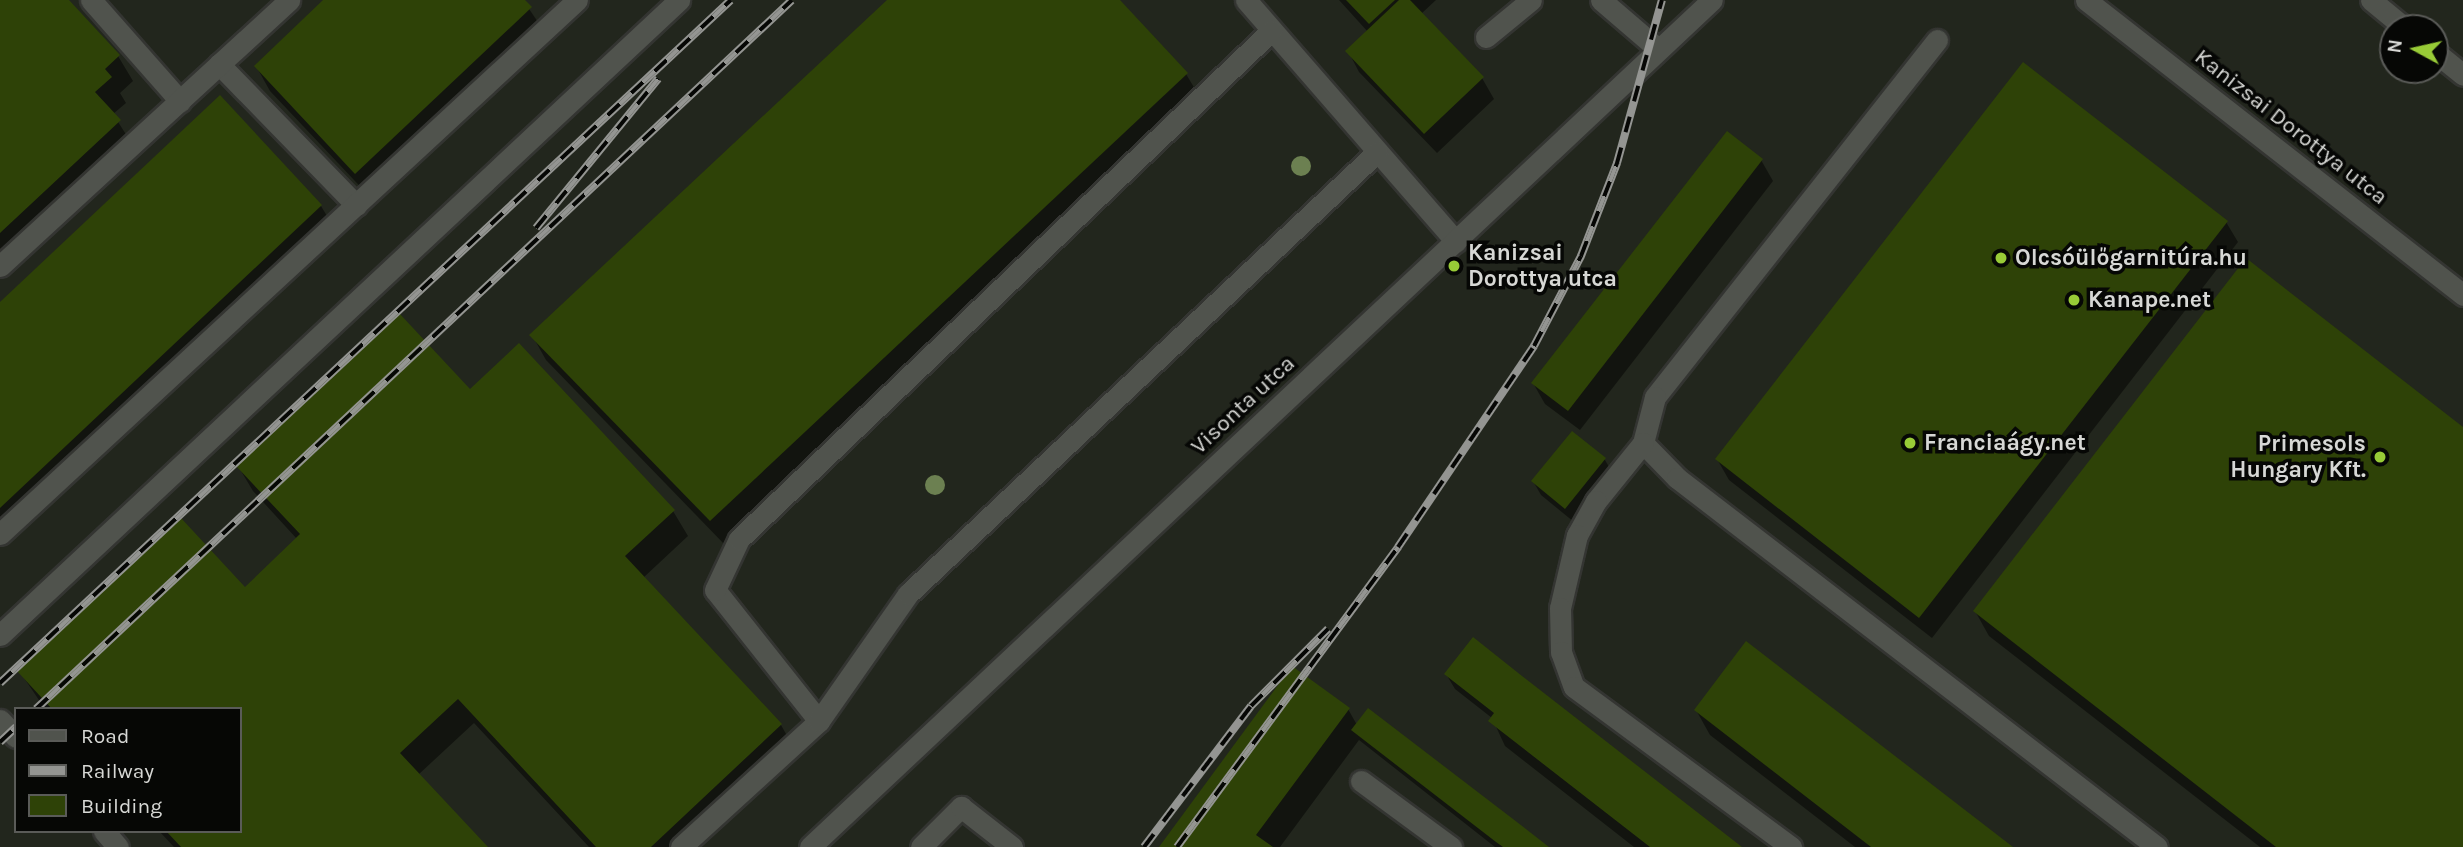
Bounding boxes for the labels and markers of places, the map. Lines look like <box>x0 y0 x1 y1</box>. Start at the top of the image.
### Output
place label: Kanizsai Dorottya utca <box>1468 239 1617 293</box>
place label: Olcsóülőgarnitúra.hu <box>2015 244 2247 272</box>
marker: Olcsóülőgarnitúra.hu <box>1993 250 2009 266</box>
marker: Kanizsai Dorottya utca <box>1446 258 1462 274</box>
place label: Kanape.net <box>2088 286 2211 314</box>
marker: Kanape.net <box>2066 292 2082 308</box>
place label: Franciaágy.net <box>1924 429 2086 457</box>
place label: Primesols Hungary Kft. <box>2230 430 2366 484</box>
marker: Franciaágy.net <box>1902 435 1918 451</box>
marker: Primesols Hungary Kft. <box>2372 449 2388 465</box>

